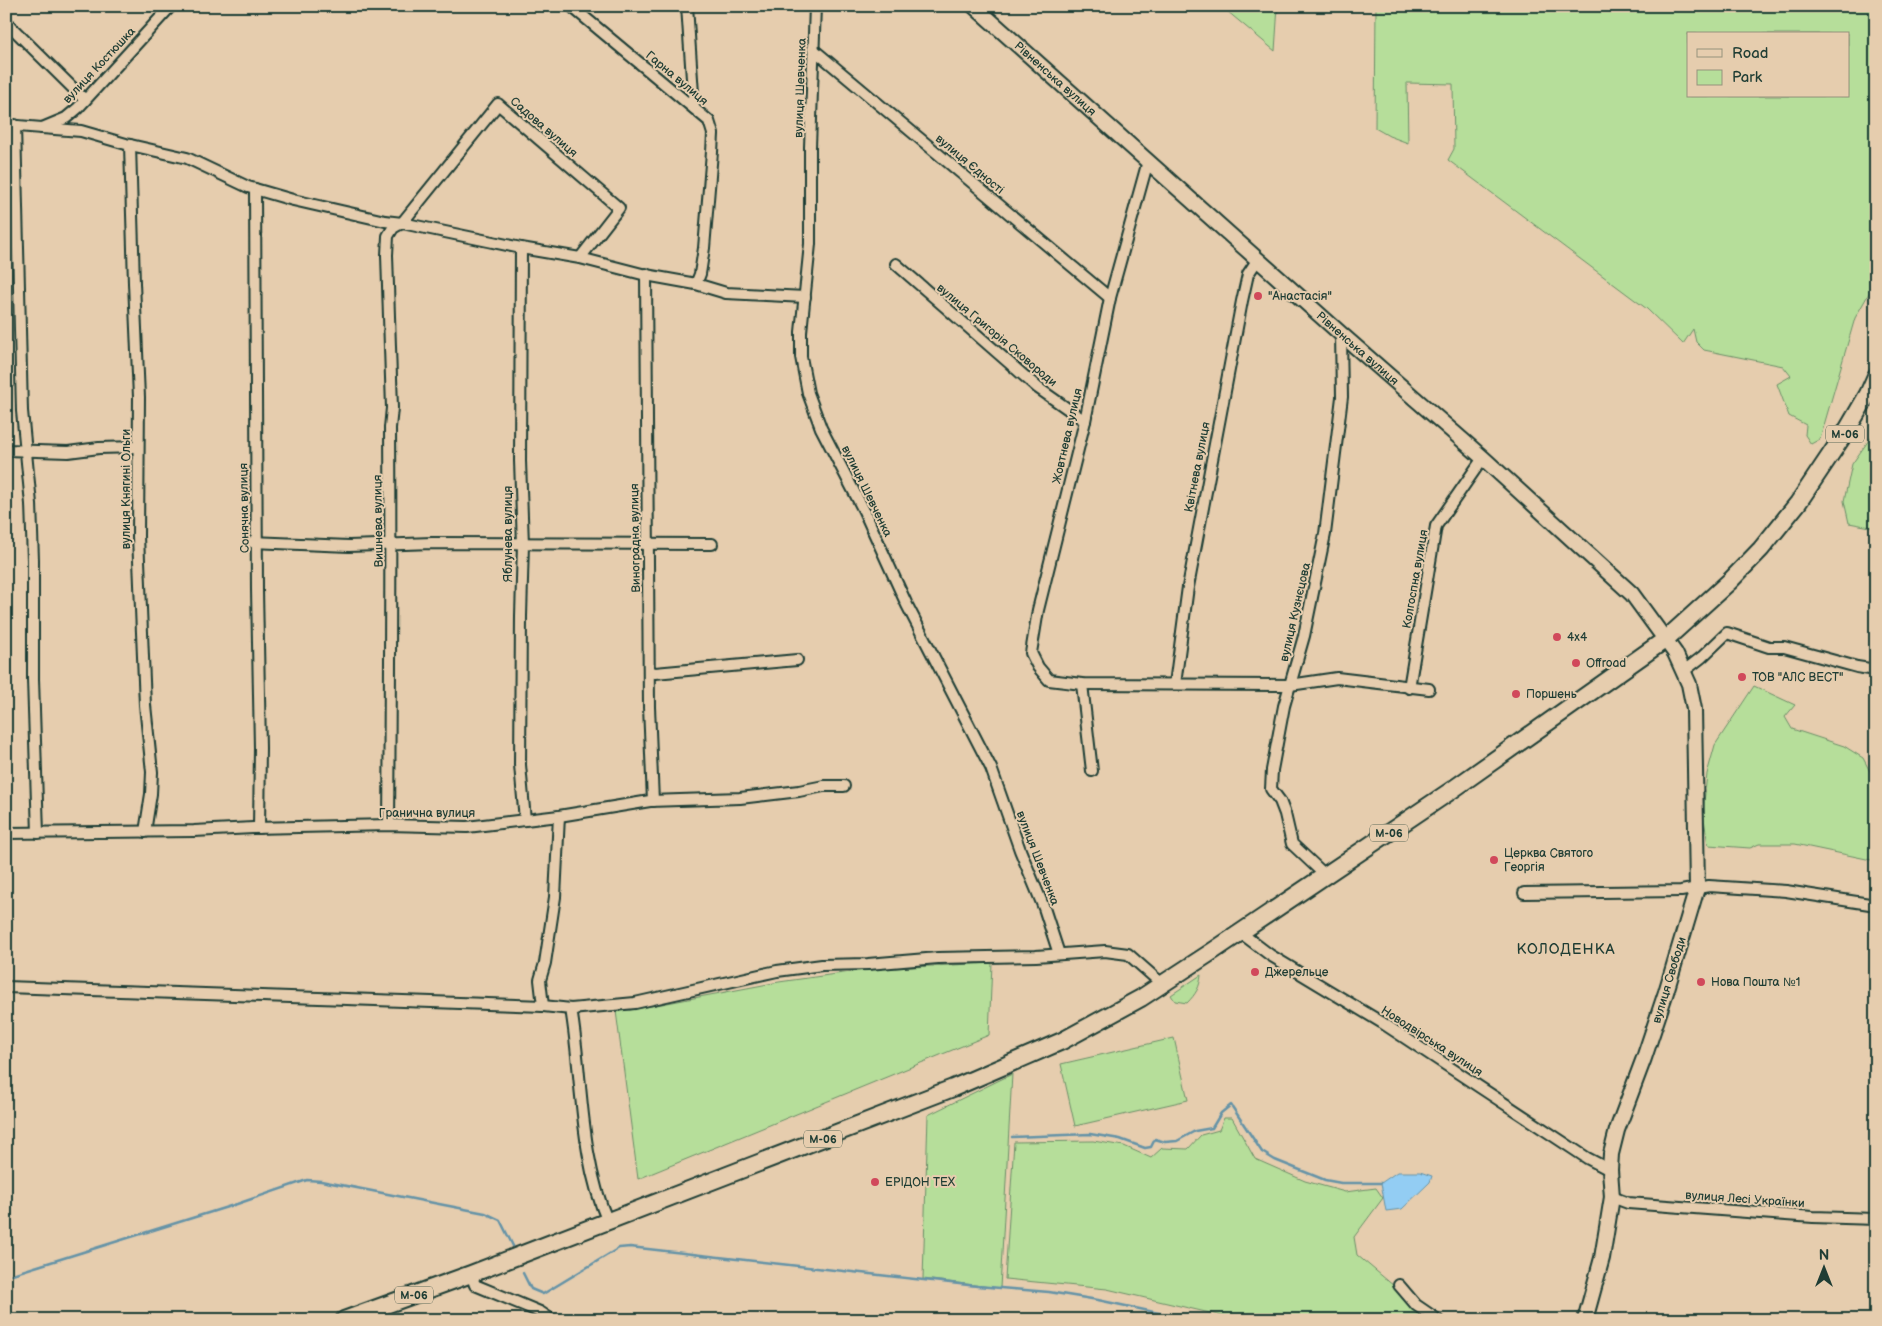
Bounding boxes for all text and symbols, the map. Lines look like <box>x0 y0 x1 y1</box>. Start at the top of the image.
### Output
street label: вулиця Костюшка <box>60 24 139 107</box>
legend <box>1687 32 1850 98</box>
street label: вулиця Шевченка <box>791 38 810 138</box>
street label: Рівненська вулиця <box>1011 39 1099 120</box>
text: Road <box>1732 44 1768 63</box>
street label: Гарна вулиця <box>642 48 711 109</box>
text: Park <box>1732 68 1763 87</box>
street label: Садова вулиця <box>507 94 581 161</box>
street label: вулиця Єдності <box>932 131 1007 198</box>
street label: вулиця Григорія Сковороди <box>933 281 1060 390</box>
place label: "Анастасія" <box>1268 289 1332 304</box>
marker: "Анастасія" <box>1252 290 1264 302</box>
street label: Рівненська вулиця <box>1313 308 1402 389</box>
street label: Жовтнева вулиця <box>1049 386 1086 485</box>
street label: Квітнева вулиця <box>1181 420 1214 514</box>
road number: М-06 <box>1826 426 1864 442</box>
street label: вулиця Княгині Ольги <box>119 429 134 549</box>
street label: вулиця Шевченка <box>838 443 895 539</box>
street label: Сонячна вулиця <box>236 462 253 553</box>
street label: Вишнева вулиця <box>370 474 387 567</box>
street label: Виноградна вулиця <box>627 483 644 593</box>
street label: Яблунева вулиця <box>501 485 516 582</box>
street label: Колгоспна вулиця <box>1399 528 1432 630</box>
street label: вулиця Кузнєцова <box>1277 561 1314 663</box>
place label: 4x4 <box>1567 630 1588 645</box>
marker: 4x4 <box>1551 631 1563 643</box>
place label: Offroad <box>1586 656 1626 671</box>
marker: Offroad <box>1570 657 1582 669</box>
place label: ТОВ "АЛС ВЕСТ" <box>1752 670 1844 685</box>
marker: ТОВ "АЛС ВЕСТ" <box>1736 671 1748 683</box>
place label: Поршень <box>1526 687 1577 702</box>
marker: Поршень <box>1510 688 1522 700</box>
street label: Гранична вулиця <box>379 806 476 821</box>
street label: вулиця Шевченка <box>1013 809 1062 907</box>
road number: М-06 <box>1370 824 1408 841</box>
place label: Церква Святого Георгія <box>1504 846 1593 875</box>
marker: Церква Святого Георгія <box>1488 854 1500 866</box>
street label: вулиця Свободи <box>1649 935 1690 1025</box>
district label: КОЛОДЕНКА <box>1516 940 1616 959</box>
place label: Джерельце <box>1265 965 1329 980</box>
marker: Джерельце <box>1249 966 1261 978</box>
place label: Нова Пошта №1 <box>1711 975 1800 990</box>
marker: Нова Пошта №1 <box>1695 976 1707 988</box>
street label: Новодвірська вулиця <box>1378 1003 1486 1080</box>
road number: М-06 <box>804 1130 842 1148</box>
place label: ЕРІДОН ТЕХ <box>885 1175 956 1190</box>
marker: ЕРІДОН ТЕХ <box>869 1176 881 1188</box>
street label: вулиця Лесі Українки <box>1685 1188 1805 1211</box>
north arrow <box>1800 1244 1850 1294</box>
text: N <box>1819 1247 1829 1264</box>
road number: М-06 <box>395 1286 433 1304</box>

